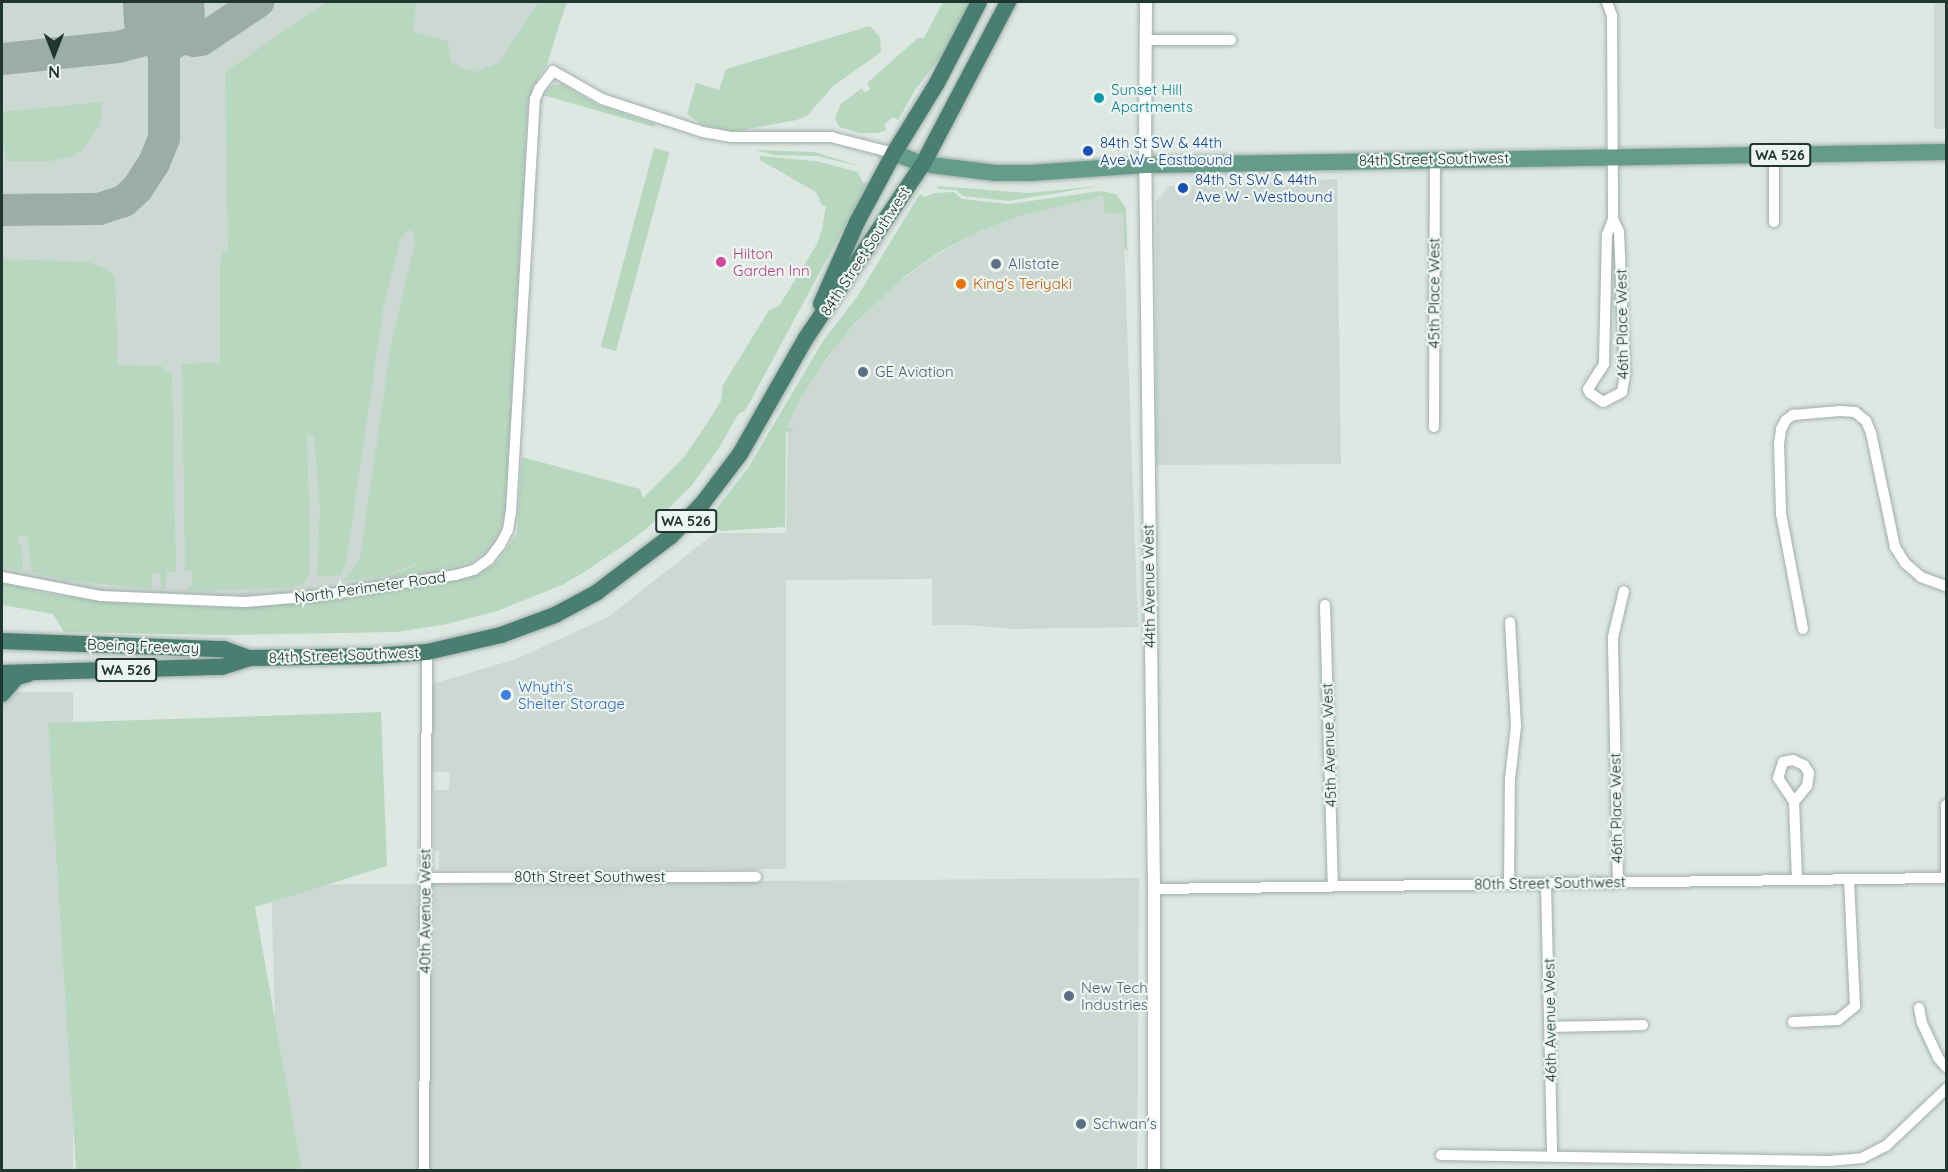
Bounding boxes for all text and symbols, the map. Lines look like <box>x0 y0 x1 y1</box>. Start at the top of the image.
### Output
north arrow <box>24 24 84 84</box>
text: N <box>48 62 60 82</box>
place label: Sunset Hill Apartments <box>1111 80 1193 115</box>
marker: Sunset Hill Apartments <box>1092 91 1106 105</box>
place label: 84th St SW & 44th Ave W - Eastbound <box>1100 133 1232 168</box>
marker: 84th St SW & 44th Ave W - Eastbound <box>1081 144 1095 158</box>
road number: WA 526 <box>1748 144 1812 166</box>
street label: 84th Street Southwest <box>1359 149 1509 169</box>
place label: 84th St SW & 44th Ave W - Westbound <box>1195 170 1333 205</box>
marker: 84th St SW & 44th Ave W - Westbound <box>1176 181 1190 195</box>
street label: 84th Street Southwest <box>817 183 913 319</box>
street label: 45th Place West <box>1425 238 1443 348</box>
place label: Hilton Garden Inn <box>733 244 810 279</box>
marker: Hilton Garden Inn <box>714 255 728 269</box>
place label: Allstate <box>1008 255 1059 273</box>
marker: Allstate <box>989 257 1003 271</box>
street label: 46th Place West <box>1612 269 1632 379</box>
place label: King's Teriyaki <box>973 275 1072 293</box>
marker: King's Teriyaki <box>954 277 968 291</box>
place label: GE Aviation <box>875 363 954 381</box>
marker: GE Aviation <box>856 365 870 379</box>
road number: WA 526 <box>654 510 718 532</box>
street label: 44th Avenue West <box>1139 524 1159 648</box>
street label: North Perimeter Road <box>293 567 447 607</box>
street label: Boeing Freeway <box>87 635 199 657</box>
street label: 84th Street Southwest <box>269 643 419 667</box>
road number: WA 526 <box>94 659 158 681</box>
place label: Whyth's Shelter Storage <box>518 677 625 712</box>
street label: 45th Avenue West <box>1318 683 1340 807</box>
marker: Whyth's Shelter Storage <box>499 688 513 702</box>
street label: 46th Place West <box>1606 753 1626 863</box>
street label: 40th Avenue West <box>416 849 434 973</box>
street label: 80th Street Southwest <box>514 868 666 886</box>
street label: 80th Street Southwest <box>1474 873 1626 893</box>
street label: 46th Avenue West <box>1540 958 1560 1082</box>
place label: New Tech Industries <box>1081 978 1148 1013</box>
marker: New Tech Industries <box>1062 989 1076 1003</box>
place label: Schwan's <box>1093 1115 1157 1133</box>
marker: Schwan's <box>1074 1117 1088 1131</box>

